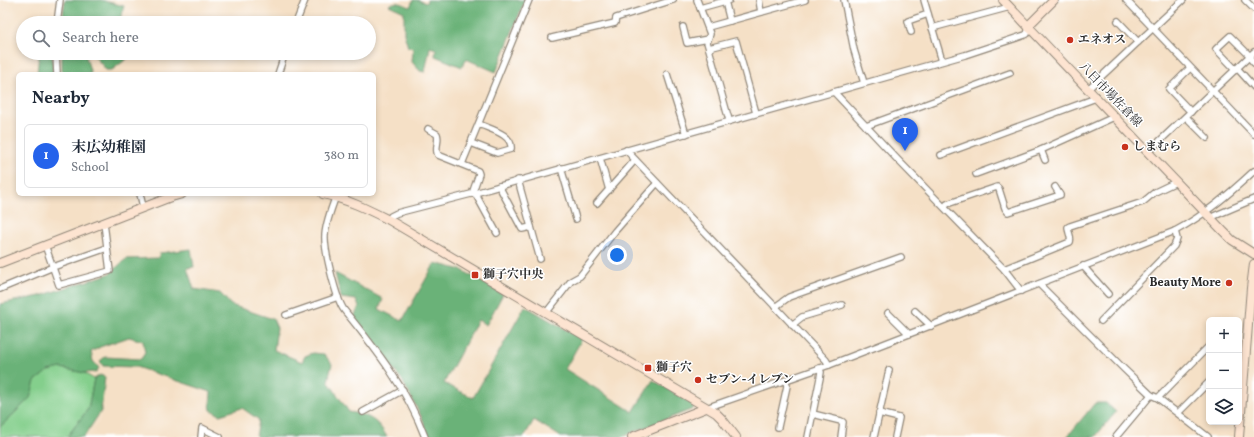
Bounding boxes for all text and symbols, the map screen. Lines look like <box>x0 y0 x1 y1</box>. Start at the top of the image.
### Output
search box <box>16 16 376 60</box>
icon: search <box>30 27 52 49</box>
text: Search here <box>62 28 139 49</box>
place label: エネオス <box>1078 32 1126 48</box>
marker: エネオス <box>1065 35 1075 45</box>
street label: 八日市場佐倉線 <box>1075 59 1145 131</box>
text: Nearby <box>32 87 90 110</box>
pin: 1 <box>892 118 918 151</box>
text: 末広幼稚園 <box>71 138 146 159</box>
place label: しまむら <box>1133 139 1181 155</box>
marker: しまむら <box>1120 142 1130 152</box>
text: 1 <box>43 147 49 165</box>
text: 380 m <box>324 147 359 165</box>
text: School <box>71 159 109 177</box>
your location <box>607 245 627 265</box>
place label: 獅子穴中央 <box>483 267 544 283</box>
marker: 獅子穴中央 <box>470 270 480 280</box>
place label: Beauty More <box>1150 275 1221 291</box>
marker: Beauty More <box>1224 278 1234 288</box>
map controls <box>1206 317 1242 425</box>
button: + <box>1206 317 1242 353</box>
button: − <box>1206 353 1242 389</box>
place label: 獅子穴 <box>656 360 692 376</box>
marker: 獅子穴 <box>643 363 653 373</box>
place label: セブン-イレブン <box>706 372 794 388</box>
marker: セブン-イレブン <box>693 375 703 385</box>
button: layers <box>1206 389 1242 425</box>

